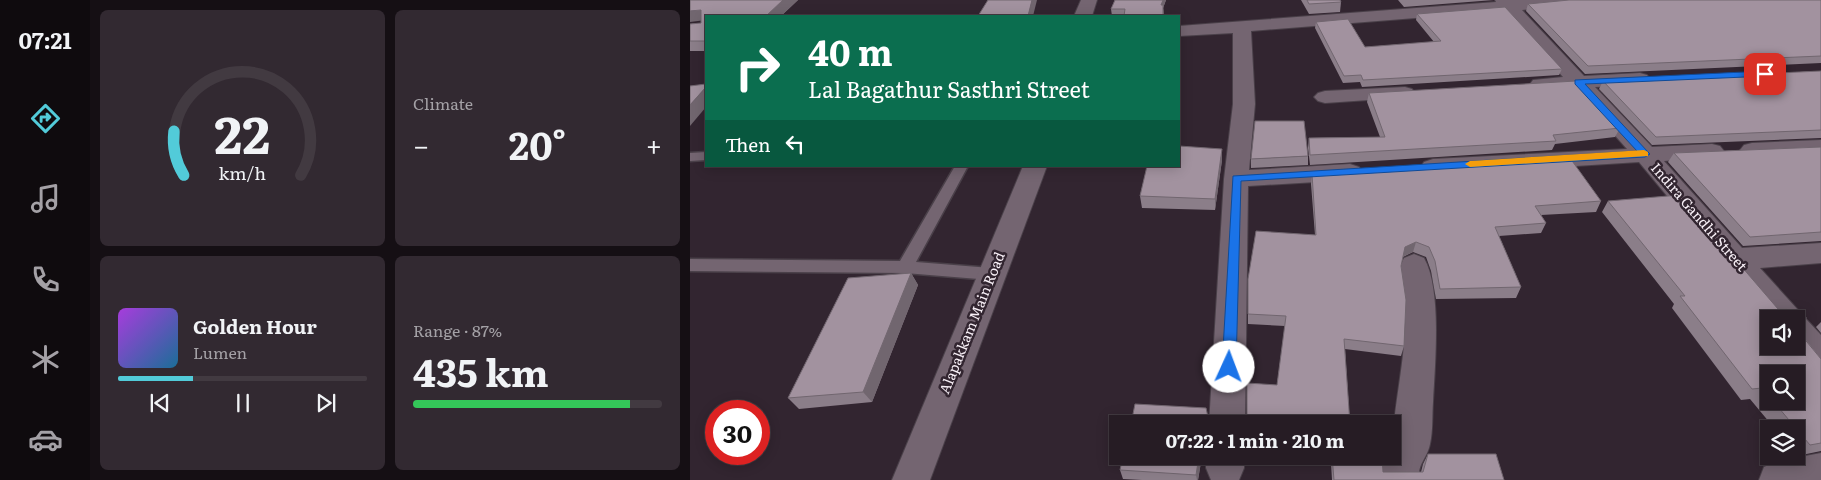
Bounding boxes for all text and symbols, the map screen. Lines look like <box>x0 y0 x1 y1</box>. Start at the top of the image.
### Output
text: 07:21 <box>18 23 72 56</box>
text: 40 m <box>808 25 893 77</box>
icon: right <box>725 35 790 100</box>
pin <box>1744 53 1786 95</box>
icon: arrive <box>1751 60 1779 88</box>
text: Lal Bagathur Sasthri Street <box>808 72 1090 105</box>
text: Climate <box>413 91 473 115</box>
text: 22 <box>215 93 270 170</box>
icon: directions <box>28 101 63 136</box>
text: 20° <box>509 115 566 172</box>
text: − <box>413 123 429 165</box>
text: + <box>646 123 662 165</box>
text: Then <box>725 130 771 158</box>
icon: left <box>781 130 809 158</box>
street label: Indira Gandhi Street <box>1647 158 1753 275</box>
text: km/h <box>219 159 266 186</box>
icon: music <box>28 181 63 216</box>
street label: Alapakkam Main Road <box>933 248 1009 397</box>
icon: phone <box>28 262 63 297</box>
map controls <box>1760 310 1805 465</box>
button: sound <box>1760 310 1805 355</box>
text: Golden Hour <box>193 312 317 340</box>
text: Range · 87% <box>413 318 502 342</box>
text: Lumen <box>193 340 247 364</box>
position arrow <box>1202 340 1254 392</box>
icon: climate <box>28 342 63 377</box>
text: 435 km <box>413 342 549 399</box>
button: search <box>1760 365 1805 410</box>
icon: previous <box>146 389 174 417</box>
icon: pause <box>229 389 257 417</box>
icon: next <box>312 389 340 417</box>
speed limit sign: 30 <box>705 400 770 465</box>
button: layers <box>1760 420 1805 465</box>
icon: car <box>28 422 63 457</box>
text: 07:22 · 1 min · 210 m <box>1165 426 1345 454</box>

